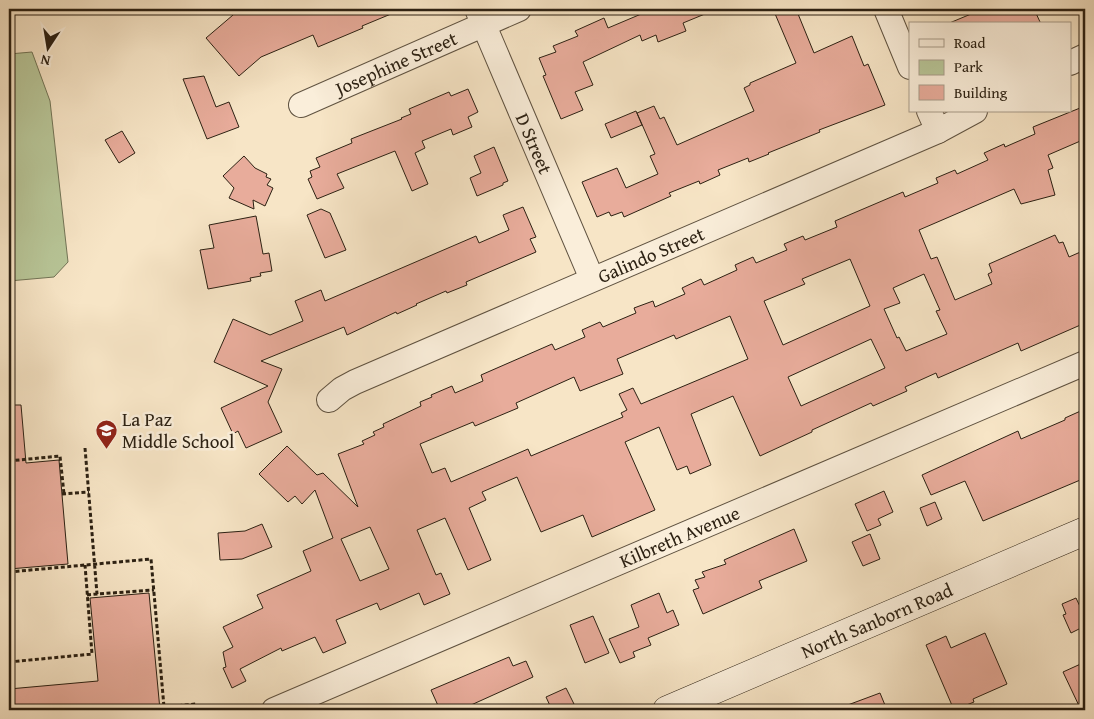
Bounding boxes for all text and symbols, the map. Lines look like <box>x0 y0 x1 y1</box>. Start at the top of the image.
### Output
north arrow <box>22 22 72 72</box>
legend <box>909 22 1072 112</box>
street label: Josephine Street <box>329 24 462 103</box>
text: Road <box>954 32 985 53</box>
text: N <box>38 50 52 71</box>
text: Park <box>954 56 983 77</box>
text: Building <box>954 82 1008 103</box>
street label: D Street <box>509 108 560 178</box>
street label: Galindo Street <box>593 219 709 290</box>
place label: La Paz Middle School <box>122 405 234 455</box>
school or university icon: La Paz Middle School <box>94 418 118 449</box>
street label: Kilbreth Avenue <box>615 498 744 575</box>
street label: North Sanborn Road <box>796 575 958 665</box>

